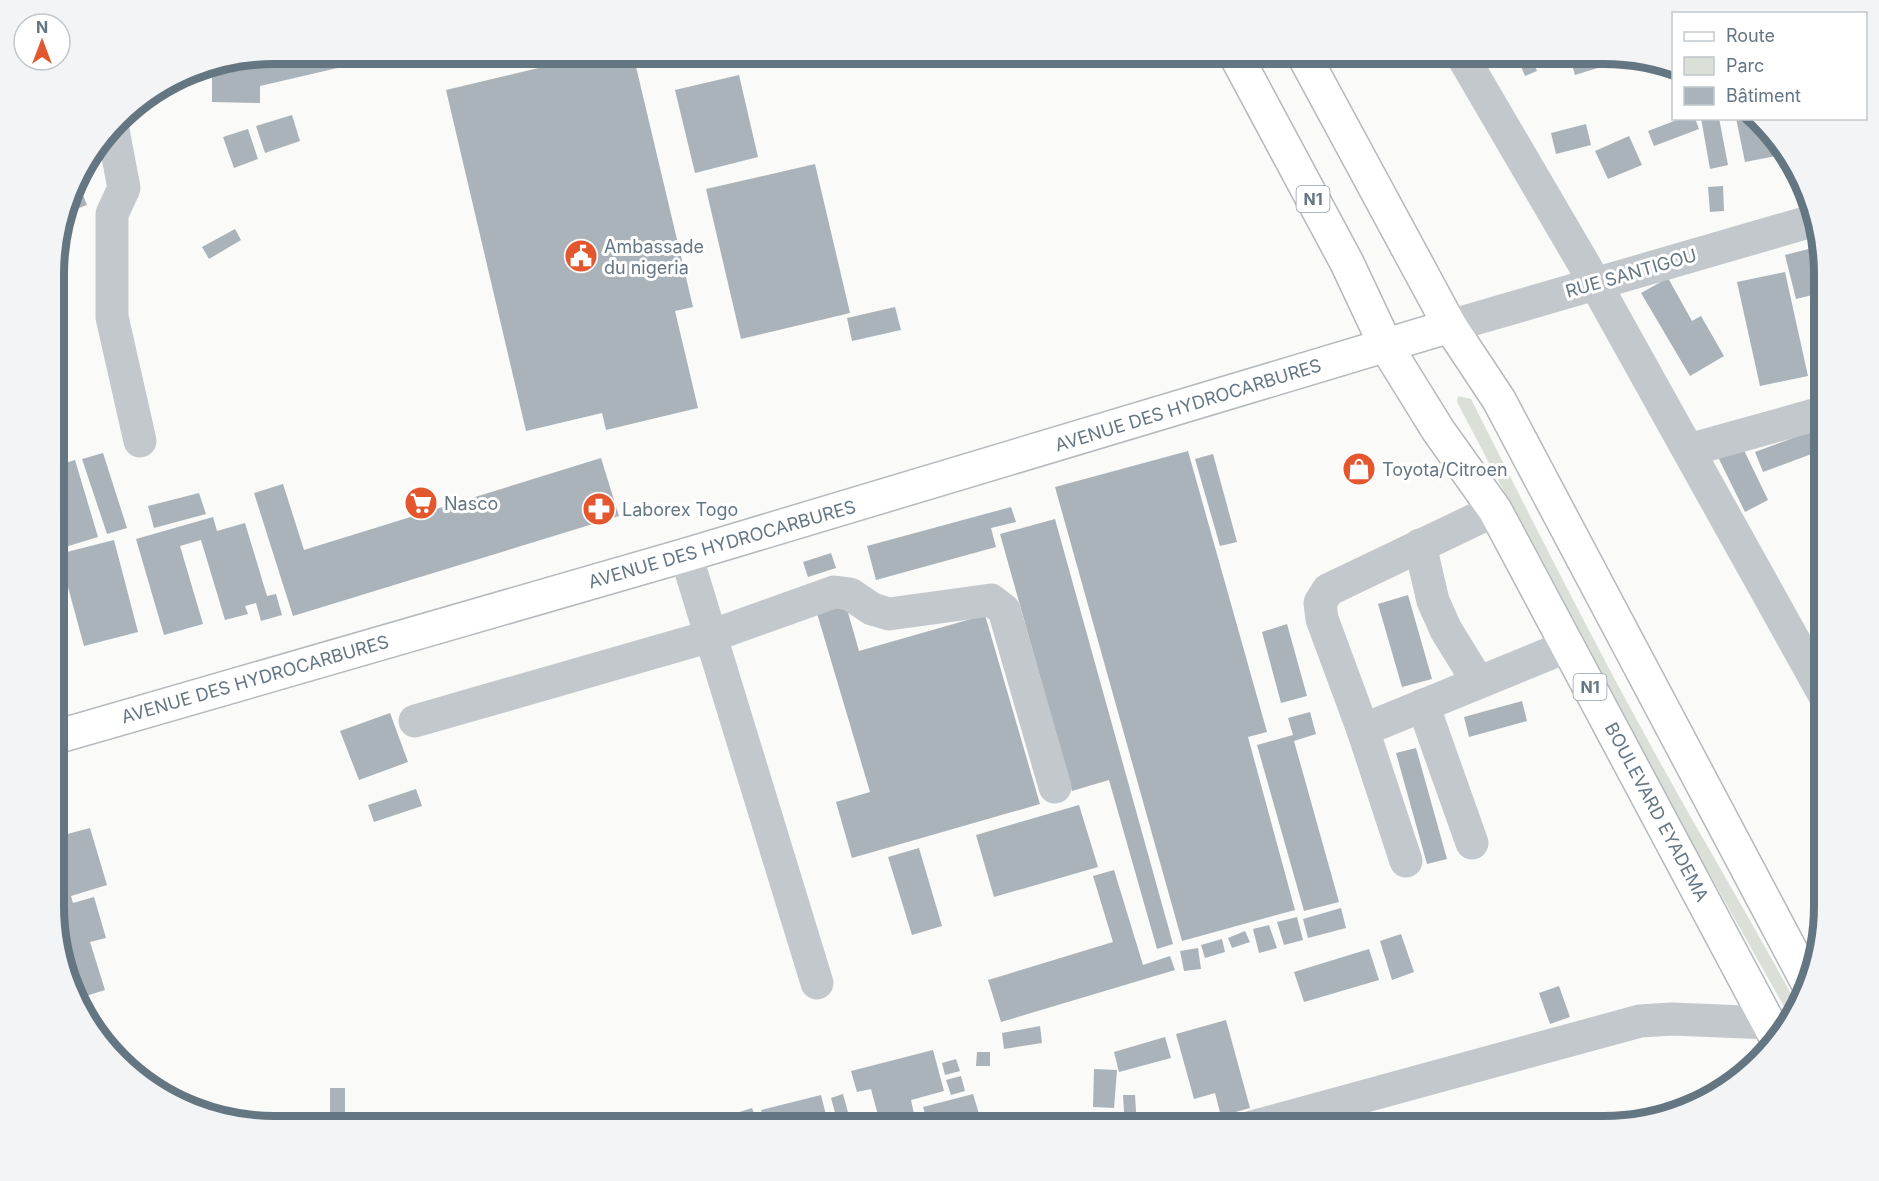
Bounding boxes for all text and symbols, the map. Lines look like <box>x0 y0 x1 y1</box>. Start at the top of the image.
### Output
north arrow <box>12 12 72 72</box>
legend <box>1672 12 1867 120</box>
text: N <box>36 17 48 37</box>
text: Route <box>1726 25 1775 46</box>
text: Parc <box>1726 55 1764 76</box>
text: Bâtiment <box>1726 85 1801 106</box>
road number: N1 <box>1296 186 1330 212</box>
place label: Ambassade du nigeria <box>604 236 704 278</box>
public building icon: Ambassade du nigeria <box>563 238 599 274</box>
street label: RUE SANTIGOU <box>1563 244 1699 302</box>
street label: AVENUE DES HYDROCARBURES <box>1052 354 1324 456</box>
shop icon: Toyota/Citroen <box>1341 451 1377 487</box>
place label: Toyota/Citroen <box>1382 459 1508 480</box>
supermarket icon: Nasco <box>403 485 439 521</box>
pharmacy icon: Laborex Togo <box>581 491 617 527</box>
place label: Nasco <box>444 493 498 514</box>
street label: AVENUE DES HYDROCARBURES <box>586 496 858 592</box>
place label: Laborex Togo <box>622 499 738 520</box>
street label: AVENUE DES HYDROCARBURES <box>119 631 391 727</box>
road number: N1 <box>1574 674 1606 700</box>
street label: BOULEVARD EYADEMA <box>1601 719 1713 905</box>

